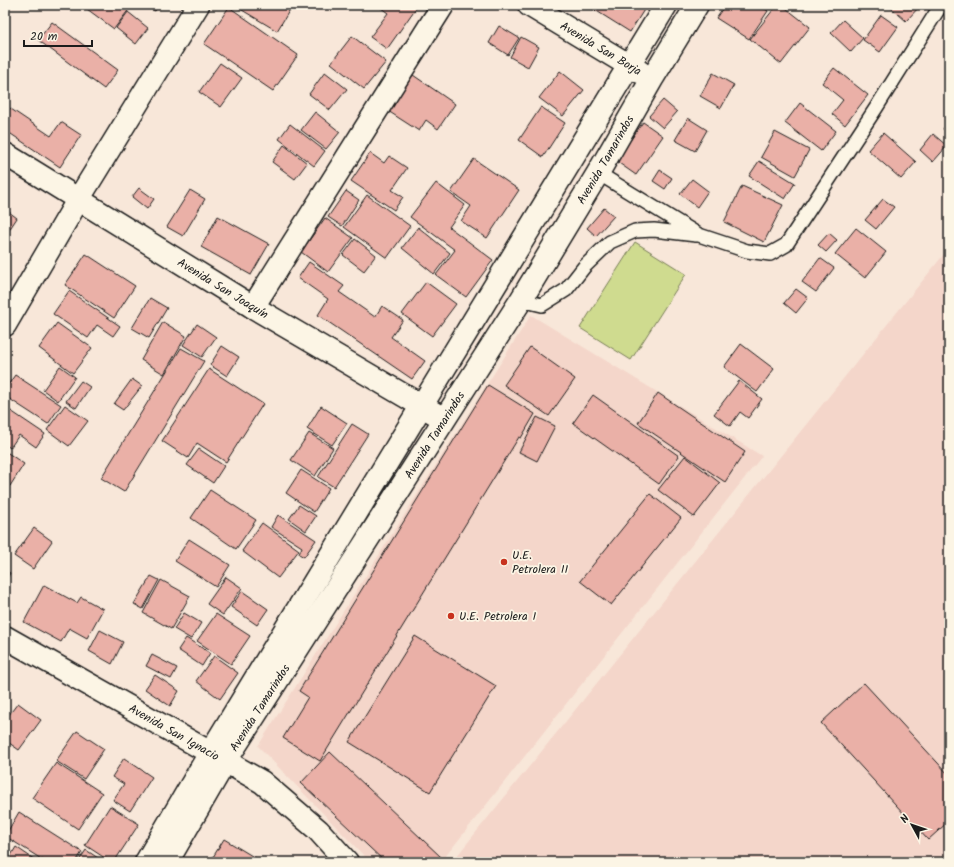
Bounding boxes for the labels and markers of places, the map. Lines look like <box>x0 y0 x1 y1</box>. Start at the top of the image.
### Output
place label: U.E. Petrolera II <box>512 546 568 579</box>
marker: U.E. Petrolera II <box>499 557 509 567</box>
place label: U.E. Petrolera I <box>459 607 536 626</box>
marker: U.E. Petrolera I <box>446 611 456 621</box>

